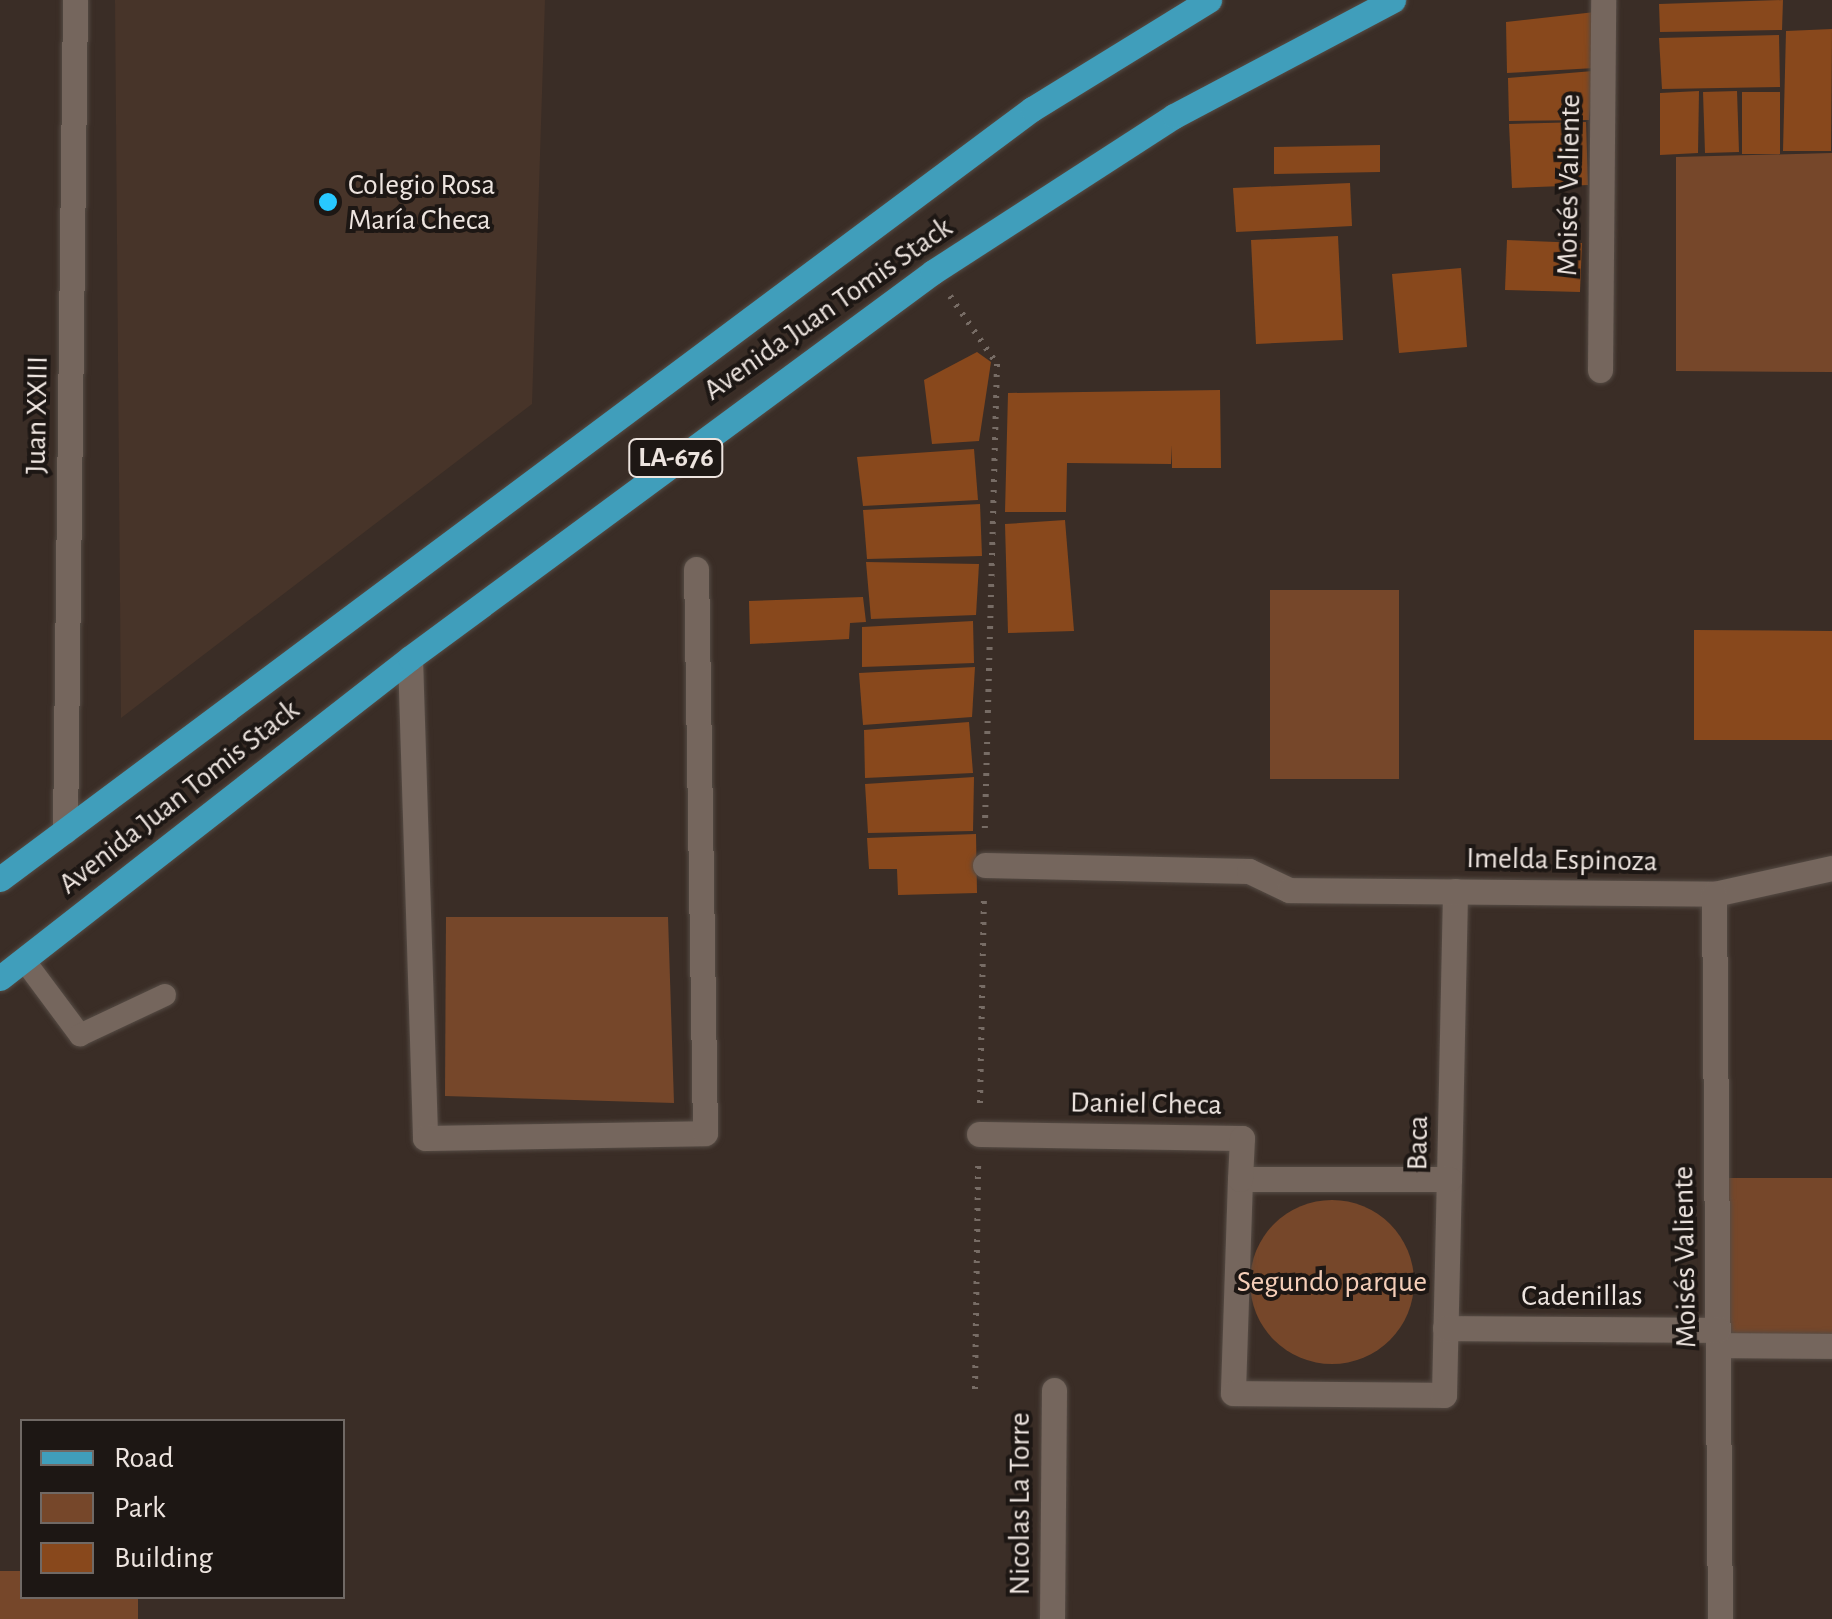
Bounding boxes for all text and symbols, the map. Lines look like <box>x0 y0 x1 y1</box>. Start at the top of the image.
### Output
street label: Moisés Valiente <box>1549 94 1589 276</box>
place label: Colegio Rosa María Checa <box>348 167 495 238</box>
marker: Colegio Rosa María Checa <box>317 191 339 213</box>
street label: Avenida Juan Tomis Stack <box>697 210 959 408</box>
street label: Juan XXIII <box>18 356 56 474</box>
road number: LA-676 <box>626 435 726 481</box>
street label: Avenida Juan Tomis Stack <box>51 692 307 902</box>
street label: Imelda Espinoza <box>1466 840 1658 880</box>
street label: Daniel Checa <box>1070 1085 1222 1123</box>
street label: Baca <box>1400 1115 1436 1171</box>
street label: Moisés Valiente <box>1665 1166 1705 1348</box>
park label: Segundo parque <box>1237 1264 1427 1300</box>
street label: Cadenillas <box>1521 1278 1643 1314</box>
street label: Nicolas La Torre <box>1002 1413 1038 1595</box>
legend <box>20 1419 345 1599</box>
text: Road <box>114 1443 174 1473</box>
text: Park <box>114 1493 166 1523</box>
text: Building <box>114 1543 213 1573</box>

